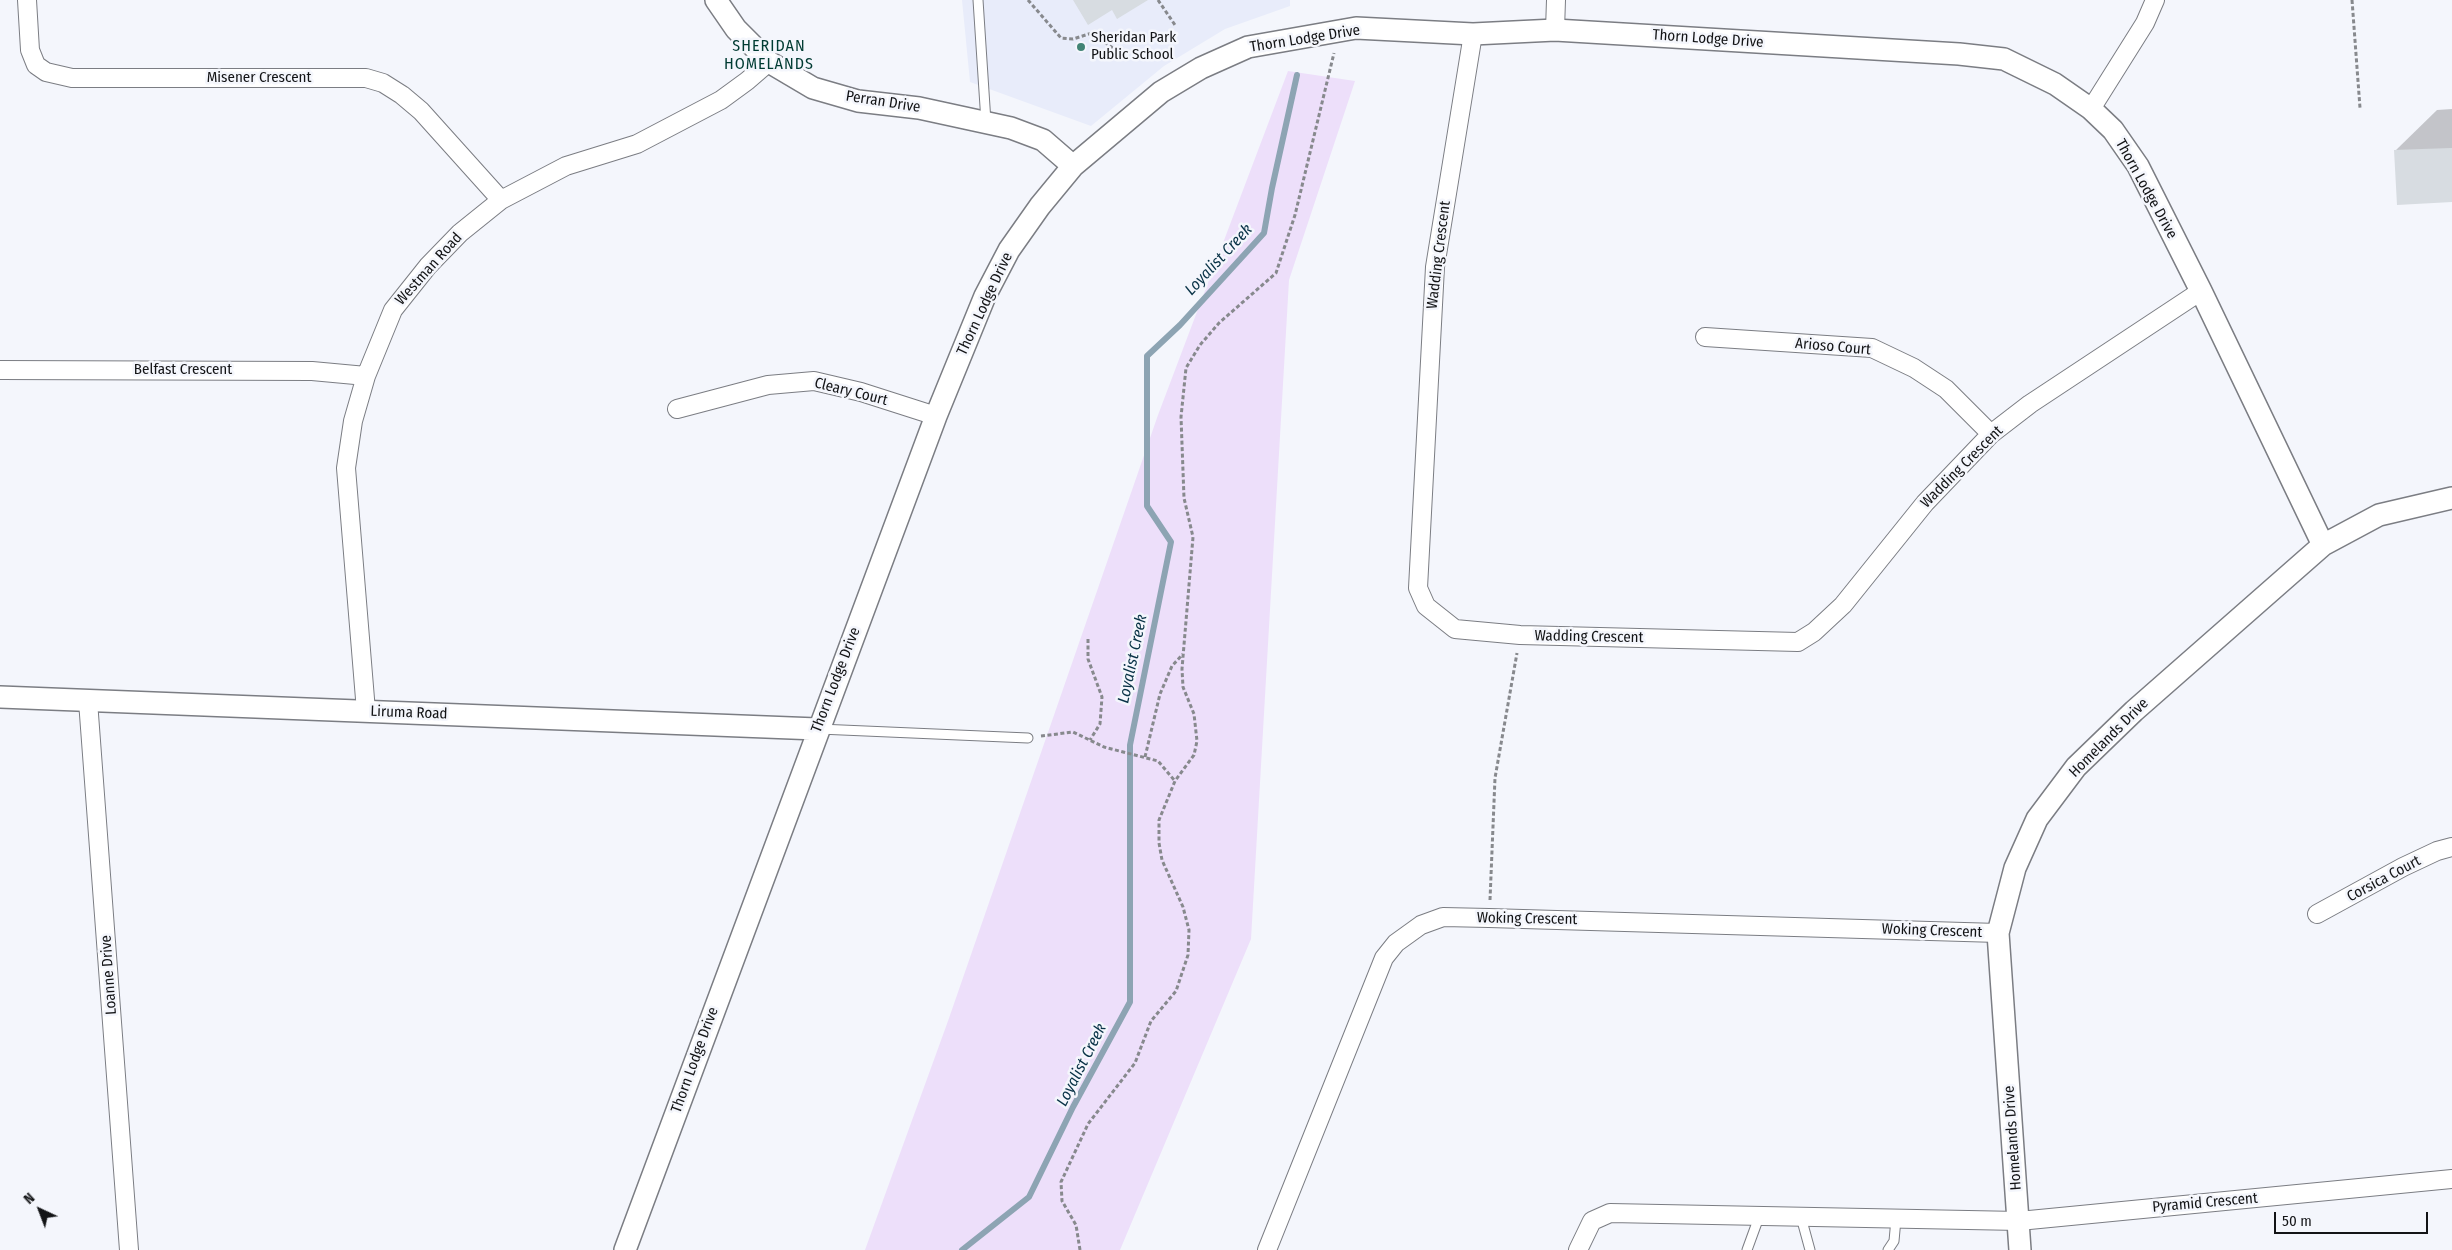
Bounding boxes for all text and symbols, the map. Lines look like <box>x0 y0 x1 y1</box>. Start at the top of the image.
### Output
street label: Thorn Lodge Drive <box>1249 21 1361 57</box>
street label: Thorn Lodge Drive <box>1652 26 1764 52</box>
place label: Sheridan Park Public School <box>1091 29 1176 64</box>
district label: SHERIDAN HOMELANDS <box>723 37 815 75</box>
marker: Sheridan Park Public School <box>1075 41 1087 53</box>
street label: Misener Crescent <box>207 69 311 87</box>
street label: Perran Drive <box>844 87 922 117</box>
street label: Thorn Lodge Drive <box>2111 136 2181 242</box>
street label: Wadding Crescent <box>1423 200 1455 310</box>
water label: Loyalist Creek <box>1181 220 1257 300</box>
street label: Westman Road <box>392 229 466 309</box>
street label: Thorn Lodge Drive <box>953 250 1017 358</box>
street label: Arioso Court <box>1794 335 1872 359</box>
street label: Belfast Crescent <box>134 361 232 379</box>
street label: Cleary Court <box>813 374 889 410</box>
street label: Wadding Crescent <box>1917 422 2007 512</box>
water label: Loyalist Creek <box>1114 613 1152 705</box>
street label: Thorn Lodge Drive <box>808 625 864 735</box>
street label: Wadding Crescent <box>1534 627 1644 647</box>
street label: Homelands Drive <box>2066 695 2152 781</box>
street label: Liruma Road <box>370 703 448 723</box>
street label: Corsica Court <box>2344 852 2424 906</box>
street label: Woking Crescent <box>1477 909 1577 929</box>
street label: Woking Crescent <box>1881 920 1983 942</box>
street label: Loanne Drive <box>97 935 121 1015</box>
street label: Thorn Lodge Drive <box>668 1005 722 1115</box>
water label: Loyalist Creek <box>1053 1020 1111 1110</box>
street label: Homelands Drive <box>2000 1085 2026 1191</box>
north arrow <box>15 1185 65 1235</box>
street label: Pyramid Crescent <box>2151 1189 2259 1217</box>
text: N <box>21 1190 38 1208</box>
scale bar <box>2277 1202 2431 1234</box>
text: 50 m <box>2282 1212 2312 1230</box>

